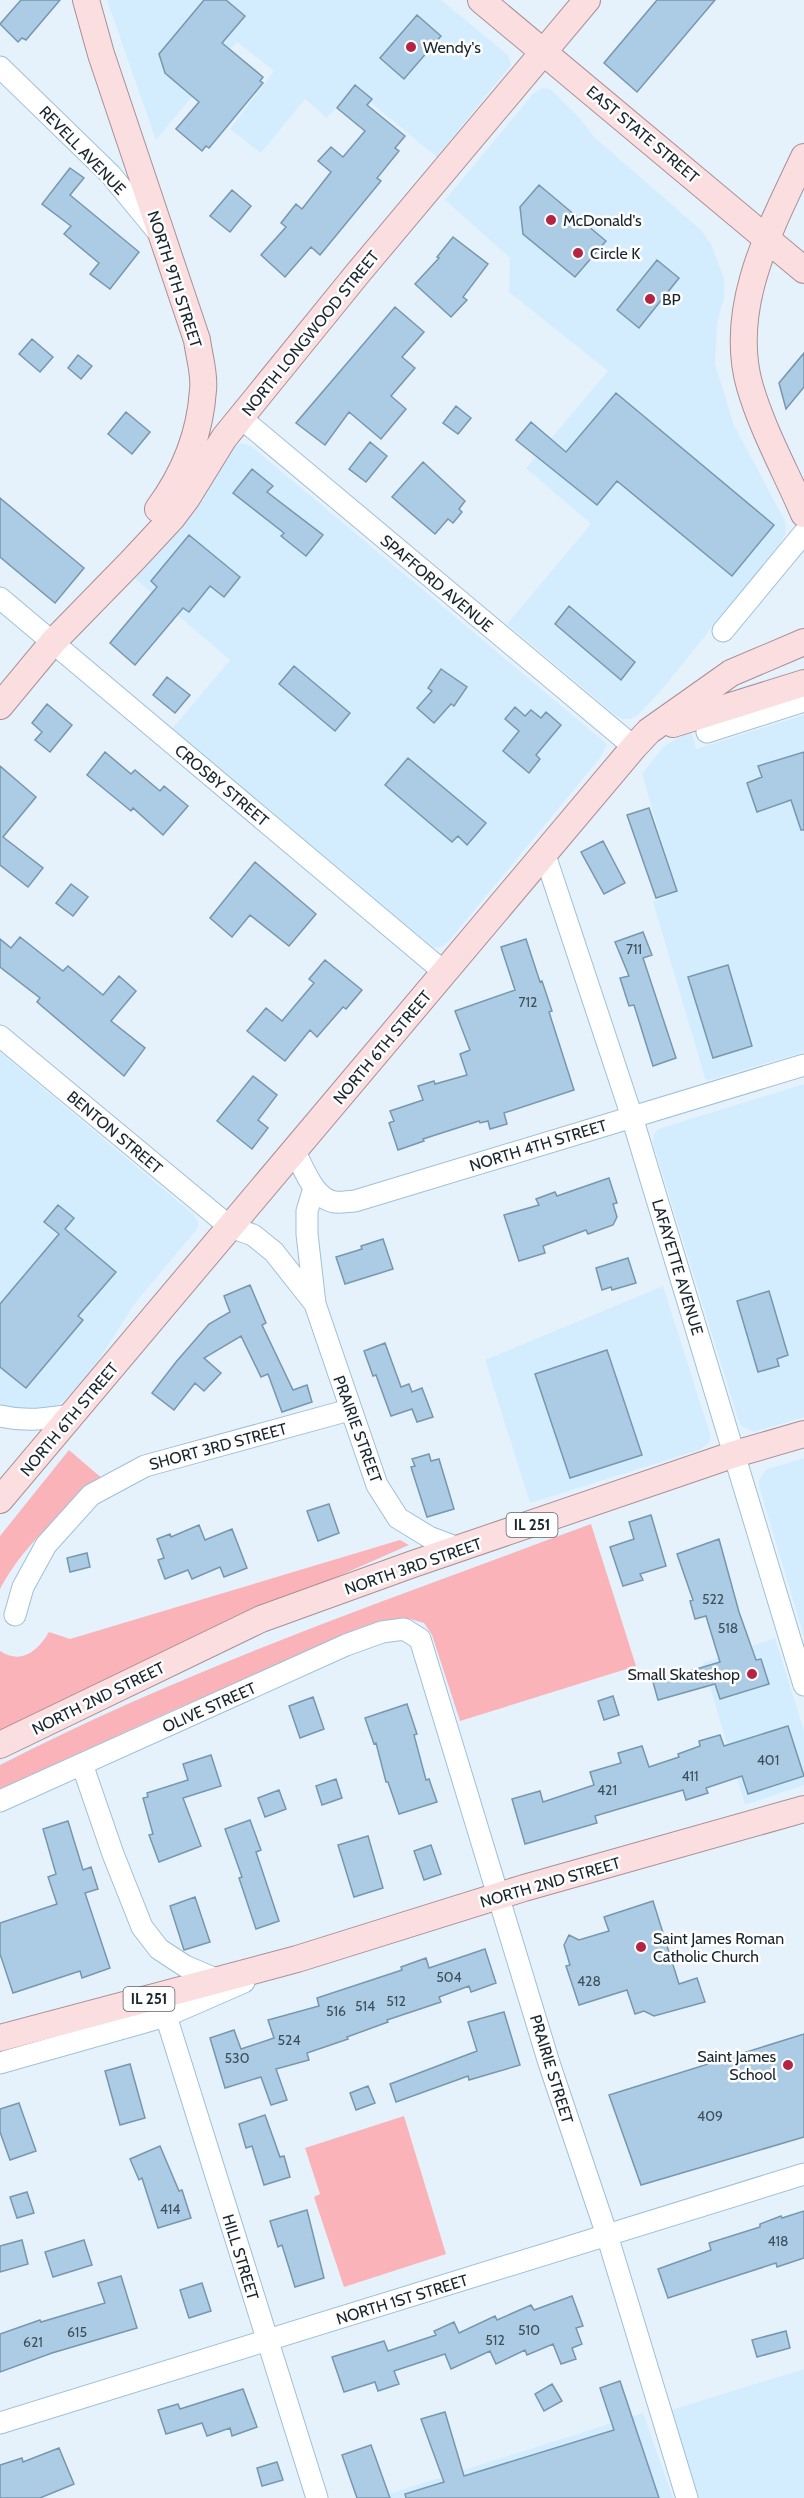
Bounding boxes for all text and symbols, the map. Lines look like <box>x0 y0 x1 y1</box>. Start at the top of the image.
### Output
place label: Wendy's <box>423 38 481 57</box>
marker: Wendy's <box>404 40 418 54</box>
street label: EAST STATE STREET <box>583 82 703 187</box>
street label: REVELL AVENUE <box>35 102 130 199</box>
street label: NORTH 9TH STREET <box>143 208 206 350</box>
place label: McDonald's <box>563 211 642 230</box>
marker: McDonald's <box>544 213 558 227</box>
place label: Circle K <box>590 244 640 263</box>
marker: Circle K <box>571 246 585 260</box>
street label: NORTH LONGWOOD STREET <box>238 247 383 420</box>
place label: BP <box>662 290 681 309</box>
marker: BP <box>643 292 657 306</box>
street label: SPAFFORD AVENUE <box>377 531 497 636</box>
street label: CROSBY STREET <box>171 741 273 830</box>
house number: 711 <box>626 940 642 958</box>
street label: NORTH 6TH STREET <box>329 986 436 1108</box>
house number: 712 <box>519 993 537 1011</box>
street label: BENTON STREET <box>63 1087 167 1178</box>
street label: NORTH 4TH STREET <box>467 1115 610 1175</box>
street label: LAFAYETTE AVENUE <box>648 1197 707 1338</box>
street label: NORTH 6TH STREET <box>16 1358 123 1480</box>
street label: PRAIRIE STREET <box>329 1373 386 1486</box>
street label: SHORT 3RD STREET <box>147 1419 290 1474</box>
road number: IL 251 <box>506 1513 558 1537</box>
street label: NORTH 3RD STREET <box>342 1534 485 1599</box>
house number: 522 <box>702 1590 724 1608</box>
house number: 518 <box>718 1619 738 1637</box>
street label: NORTH 2ND STREET <box>29 1658 168 1739</box>
place label: Small Skateshop <box>628 1665 740 1684</box>
marker: Small Skateshop <box>745 1667 759 1681</box>
street label: OLIVE STREET <box>159 1678 259 1737</box>
house number: 401 <box>757 1751 779 1769</box>
house number: 411 <box>681 1767 699 1785</box>
house number: 421 <box>597 1781 617 1799</box>
street label: NORTH 2ND STREET <box>478 1853 623 1912</box>
place label: Saint James Roman Catholic Church <box>653 1929 784 1966</box>
marker: Saint James Roman Catholic Church <box>634 1940 648 1954</box>
house number: 504 <box>436 1968 462 1986</box>
house number: 428 <box>577 1972 601 1990</box>
road number: IL 251 <box>124 1987 174 2011</box>
house number: 512 <box>386 1992 406 2010</box>
house number: 514 <box>355 1997 375 2015</box>
house number: 516 <box>326 2002 346 2020</box>
street label: PRAIRIE STREET <box>526 2012 577 2126</box>
house number: 524 <box>277 2031 301 2049</box>
place label: Saint James School <box>697 2047 776 2084</box>
house number: 530 <box>225 2049 250 2067</box>
marker: Saint James School <box>781 2058 795 2072</box>
house number: 409 <box>697 2107 723 2125</box>
house number: 414 <box>160 2200 180 2218</box>
street label: HILL STREET <box>218 2212 263 2303</box>
house number: 418 <box>767 2232 789 2250</box>
street label: NORTH 1ST STREET <box>334 2270 471 2329</box>
house number: 510 <box>518 2321 540 2339</box>
house number: 615 <box>67 2323 87 2341</box>
house number: 512 <box>485 2331 505 2349</box>
house number: 621 <box>23 2333 43 2351</box>

